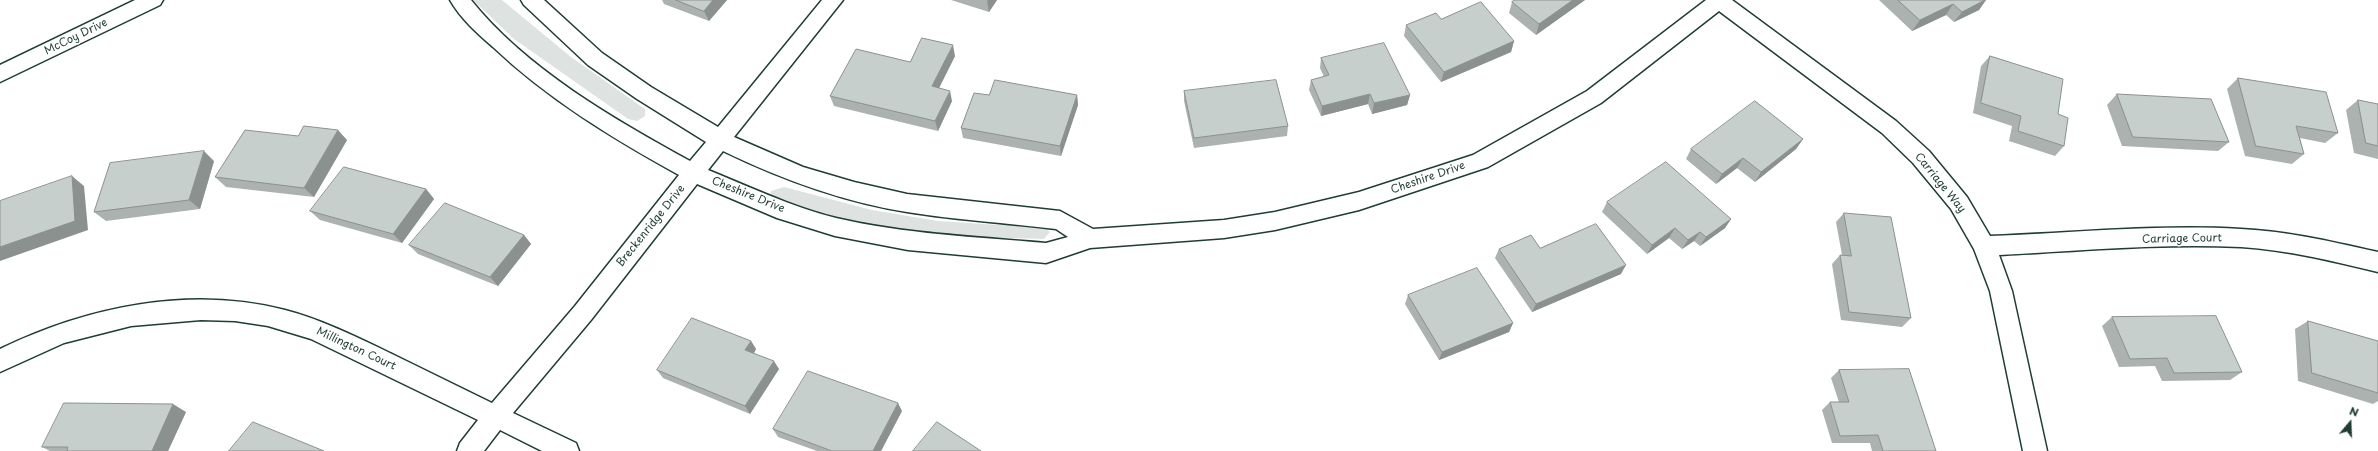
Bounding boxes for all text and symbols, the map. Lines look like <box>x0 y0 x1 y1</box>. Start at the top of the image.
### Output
street label: McCoy Drive <box>42 16 110 58</box>
street label: Carriage Way <box>1912 150 1968 216</box>
street label: Cheshire Drive <box>1389 159 1467 197</box>
street label: Cheshire Drive <box>710 174 786 216</box>
street label: Breckenridge Drive <box>614 183 688 269</box>
street label: Carriage Court <box>2142 232 2222 246</box>
street label: Millington Court <box>314 325 398 373</box>
text: N <box>2347 402 2361 421</box>
north arrow <box>2330 403 2370 443</box>

